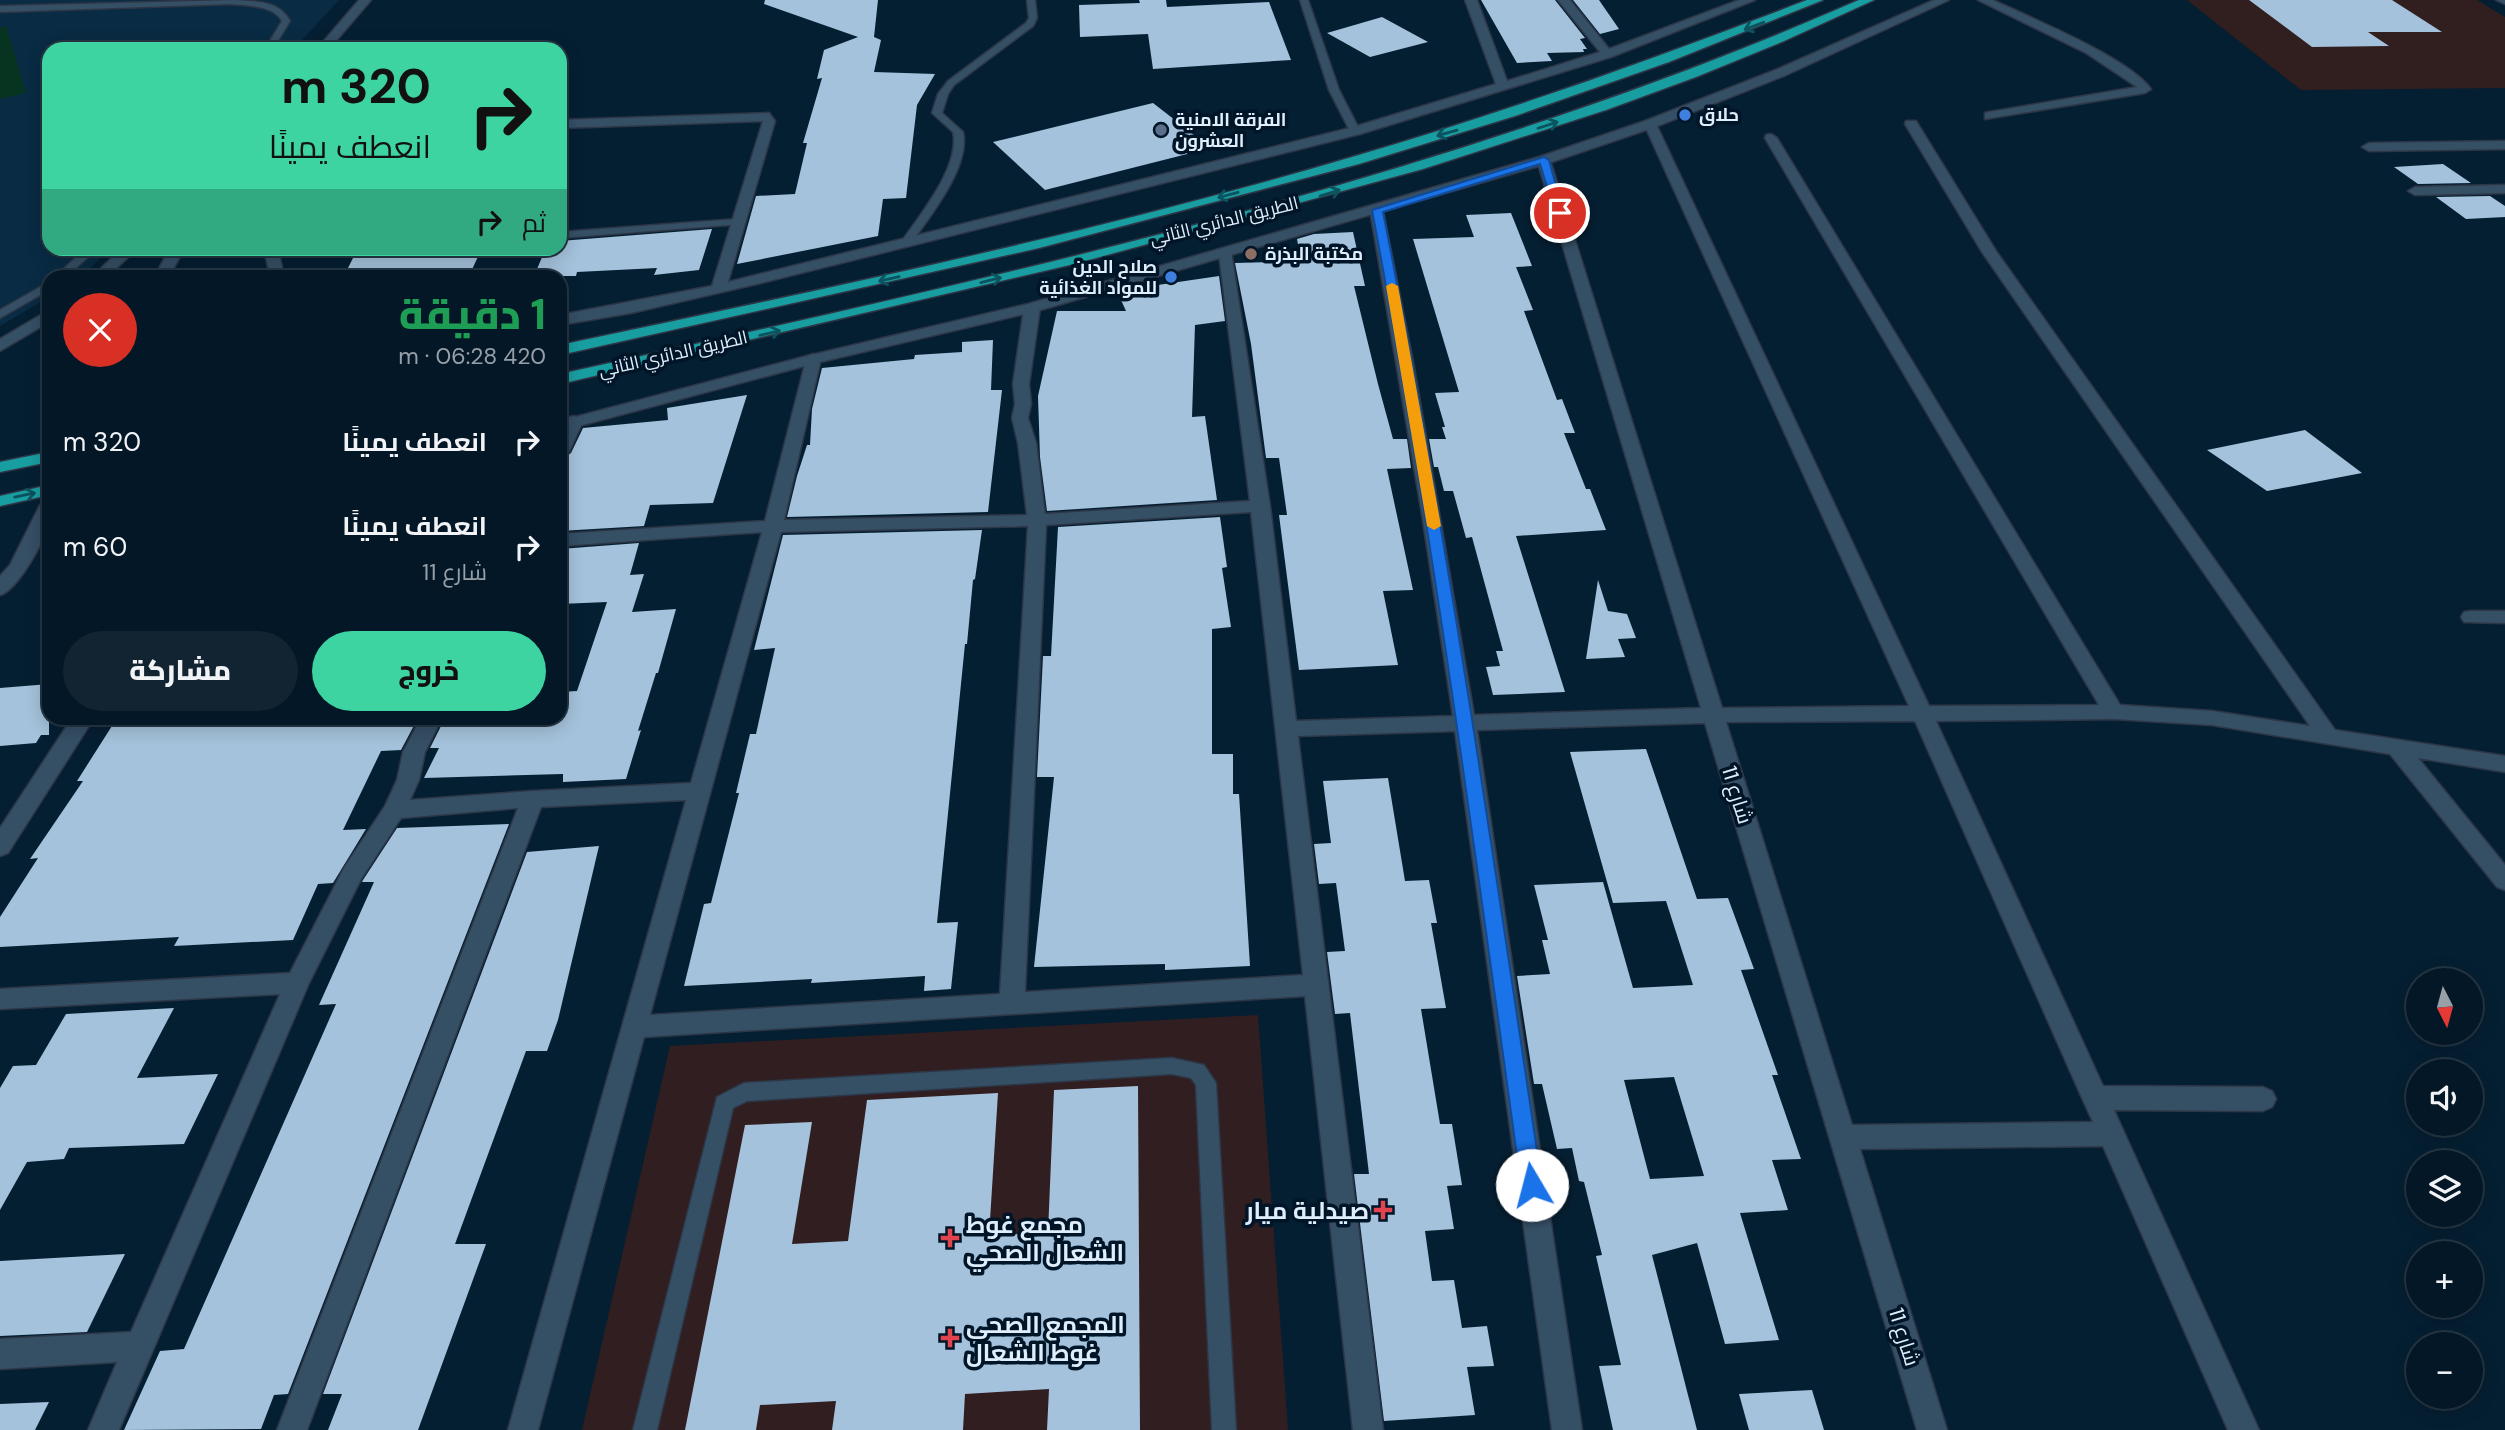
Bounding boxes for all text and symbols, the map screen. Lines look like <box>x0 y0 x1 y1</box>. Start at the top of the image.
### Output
one-way arrow <box>1744 20 1766 33</box>
text: 320 m <box>281 54 431 118</box>
icon: right <box>455 70 546 161</box>
place label: حلاق <box>1699 103 1739 127</box>
marker: حلاق <box>1677 107 1693 123</box>
place label: الفرقة الامنية العشرون <box>1175 108 1286 153</box>
one-way arrow <box>1536 118 1558 130</box>
marker: الفرقة الامنية العشرون <box>1153 122 1169 138</box>
text: انعطف يمينًا <box>269 126 431 168</box>
one-way arrow <box>1436 127 1459 140</box>
pin <box>1530 183 1590 243</box>
one-way arrow <box>1319 185 1341 198</box>
one-way arrow <box>1217 189 1240 202</box>
street label: الطريق الدائري الثاني <box>1147 191 1301 253</box>
icon: arrive <box>1541 194 1579 232</box>
icon: right <box>470 203 508 241</box>
text: ثم <box>522 206 546 240</box>
place label: مكتبة البذرة <box>1265 242 1363 266</box>
marker: مكتبة البذرة <box>1243 246 1259 262</box>
place label: صلاح الدين للمواد الغذائية <box>1039 255 1157 300</box>
marker: صلاح الدين للمواد الغذائية <box>1163 269 1179 285</box>
one-way arrow <box>878 273 901 287</box>
one-way arrow <box>979 273 1002 286</box>
text: 1 دقيقة <box>399 287 546 342</box>
button: close <box>63 293 137 367</box>
street label: الطريق الدائري الثاني <box>596 325 750 385</box>
one-way arrow <box>758 325 781 339</box>
text: 420 m · 06:28 <box>398 341 546 371</box>
icon: right <box>508 423 546 461</box>
text: 320 m <box>63 425 141 459</box>
text: انعطف يمينًا <box>342 425 487 459</box>
one-way arrow <box>13 488 35 501</box>
text: انعطف يمينًا <box>342 509 487 543</box>
icon: right <box>508 528 546 566</box>
text: 60 m <box>63 530 127 564</box>
text: شارع 11 <box>422 557 487 587</box>
button: مشاركة <box>63 631 298 711</box>
button: خروج <box>312 631 546 711</box>
street label: شارع 11 <box>1715 763 1759 827</box>
north arrow <box>2406 968 2483 1045</box>
map controls <box>2406 968 2483 1409</box>
button: sound <box>2406 1059 2483 1136</box>
position arrow <box>1495 1148 1569 1222</box>
button: layers <box>2406 1150 2483 1227</box>
place label: صيدلية ميار <box>1245 1195 1369 1226</box>
marker: صيدلية ميار <box>1375 1202 1391 1218</box>
place label: مجمع غوط الشعال الصحي <box>966 1209 1124 1272</box>
marker: مجمع غوط الشعال الصحي <box>940 1228 960 1248</box>
button: + <box>2406 1241 2483 1318</box>
street label: شارع 11 <box>1882 1305 1926 1369</box>
place label: المجمع الصحي غوط الشعال <box>966 1309 1125 1368</box>
marker: المجمع الصحي غوط الشعال <box>940 1328 960 1348</box>
button: − <box>2406 1332 2483 1409</box>

